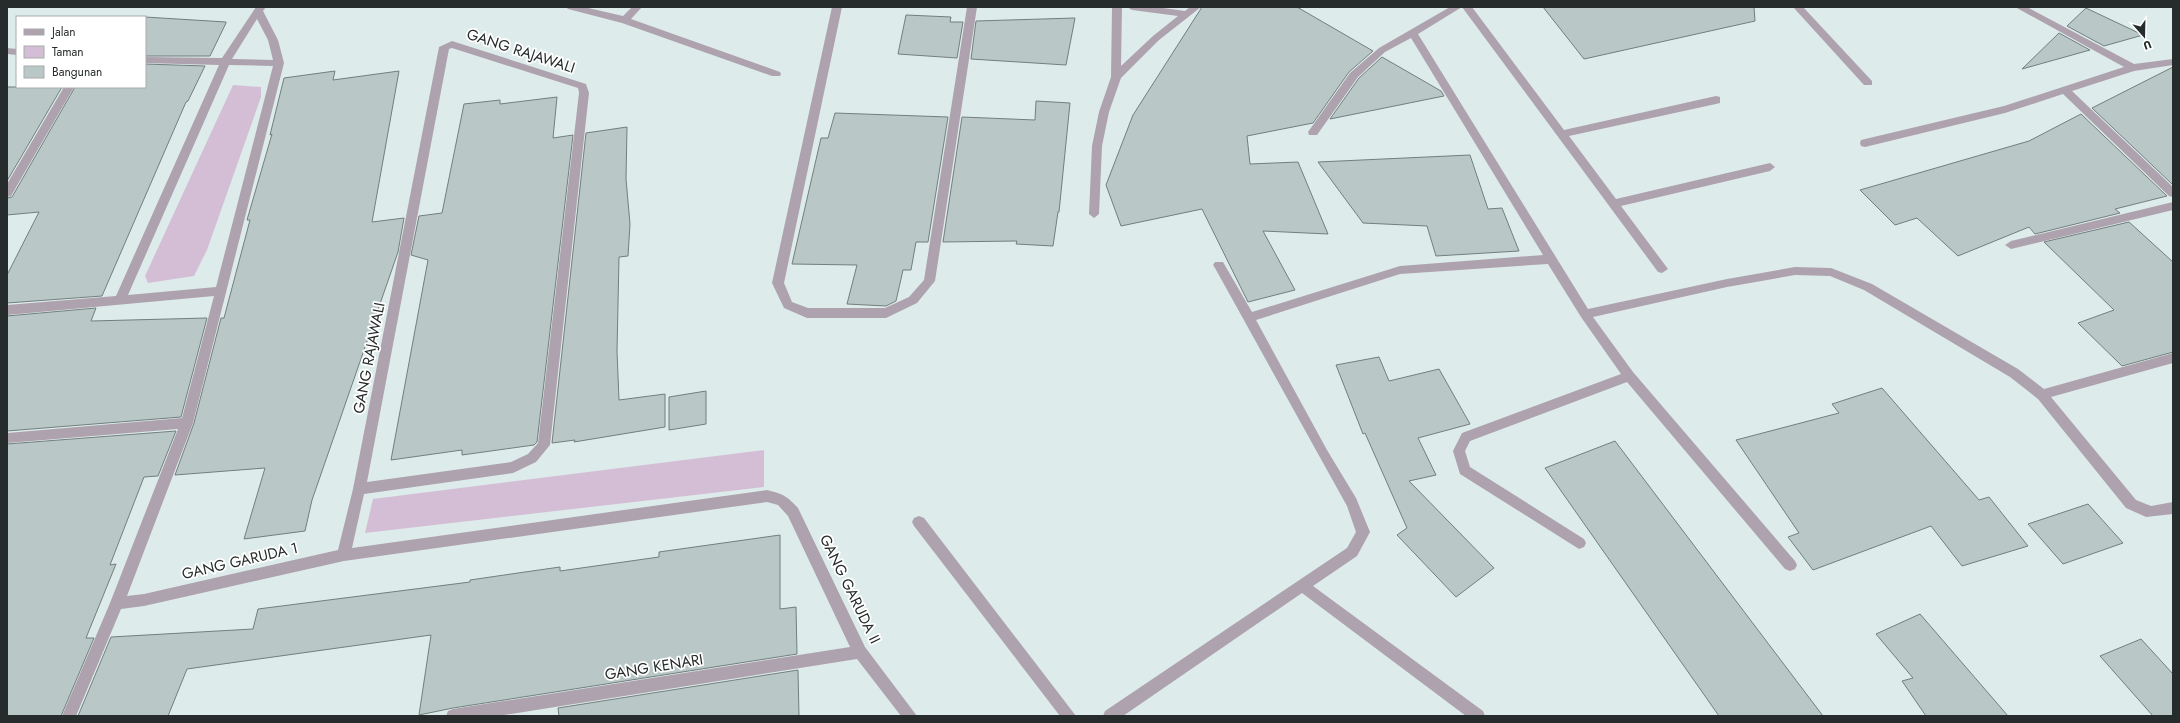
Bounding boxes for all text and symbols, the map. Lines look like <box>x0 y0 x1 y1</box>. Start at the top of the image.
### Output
legend <box>16 16 146 88</box>
north arrow <box>2124 16 2164 56</box>
text: Jalan <box>50 23 75 41</box>
street label: GANG RAJAWALI <box>464 23 578 79</box>
text: U <box>2141 37 2154 54</box>
text: Taman <box>52 43 84 61</box>
text: Bangunan <box>52 63 102 81</box>
street label: GANG RAJAWALI <box>347 301 391 415</box>
street label: GANG GARUDA II <box>814 531 886 647</box>
street label: GANG GARUDA 1 <box>180 537 300 585</box>
street label: GANG KENARI <box>603 648 705 686</box>

